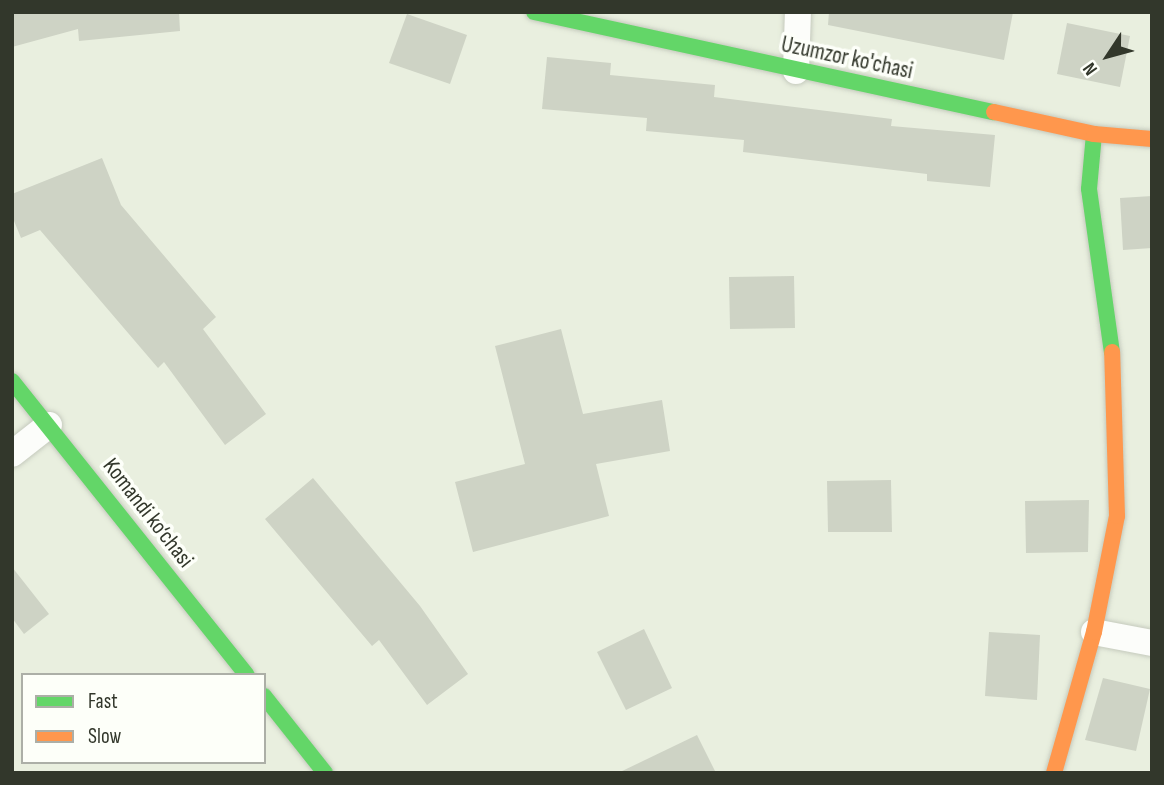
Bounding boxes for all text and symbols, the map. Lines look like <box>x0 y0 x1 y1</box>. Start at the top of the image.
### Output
north arrow <box>1073 21 1143 91</box>
street label: Uzumzor ko'chasi <box>779 31 915 85</box>
text: N <box>1078 58 1103 80</box>
street label: Komandi ko‘chasi <box>97 453 199 573</box>
legend <box>21 673 266 764</box>
text: Fast <box>88 689 118 714</box>
text: Slow <box>88 724 121 749</box>

